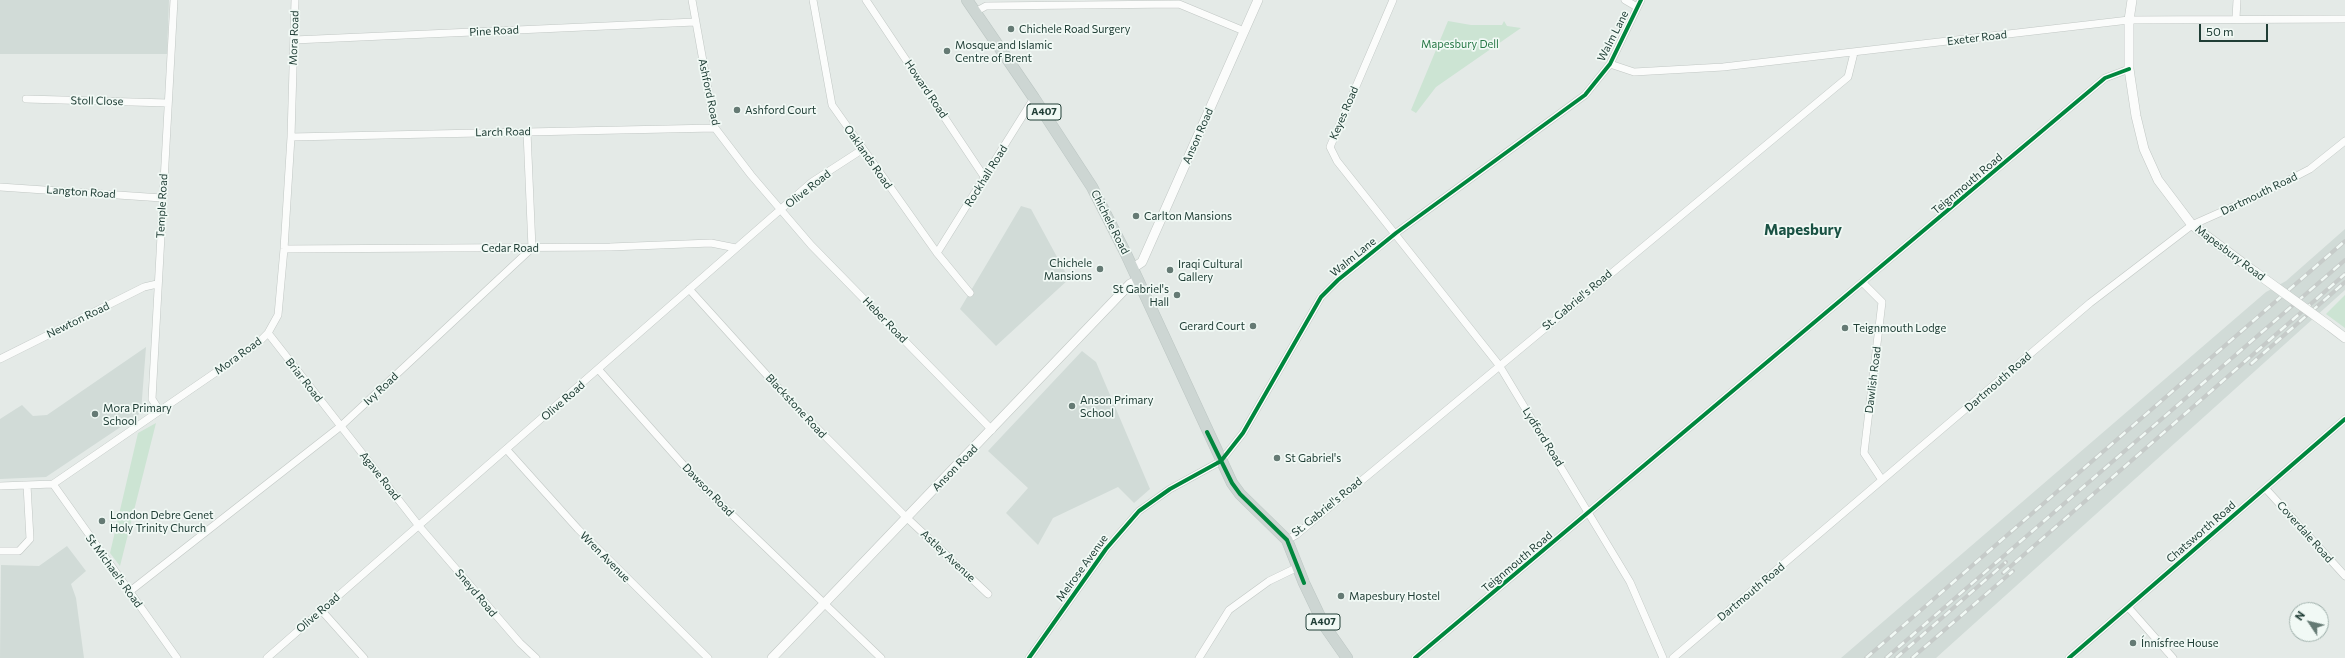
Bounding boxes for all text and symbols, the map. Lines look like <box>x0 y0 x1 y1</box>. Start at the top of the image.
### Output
street label: Walm Lane <box>1595 8 1631 64</box>
street label: Mora Road <box>286 10 302 66</box>
scale bar <box>2201 16 2270 42</box>
place label: Chichele Road Surgery <box>1019 22 1130 36</box>
street label: Pine Road <box>469 23 519 39</box>
marker: Chichele Road Surgery <box>1006 24 1016 34</box>
text: 50 m <box>2206 24 2234 38</box>
street label: Exeter Road <box>1946 28 2008 48</box>
park label: Mapesbury Dell <box>1421 37 1499 51</box>
place label: Mosque and Islamic Centre of Brent <box>955 38 1052 64</box>
marker: Mosque and Islamic Centre of Brent <box>942 46 952 56</box>
street label: Ashford Road <box>695 57 723 127</box>
street label: Howard Road <box>902 57 950 121</box>
street label: Keyes Road <box>1327 84 1361 142</box>
street label: Stoll Close <box>71 94 123 108</box>
place label: Ashford Court <box>745 103 816 117</box>
road number: A407 <box>1027 104 1061 120</box>
marker: Ashford Court <box>732 105 742 115</box>
street label: Anson Road <box>1180 106 1216 166</box>
street label: Oaklands Road <box>841 123 895 191</box>
street label: Larch Road <box>475 125 531 139</box>
street label: Rockhall Road <box>962 143 1010 209</box>
street label: Teignmouth Road <box>1929 151 2005 217</box>
street label: Olive Road <box>783 167 833 211</box>
street label: Dartmouth Road <box>2219 170 2299 218</box>
street label: Temple Road <box>154 173 170 239</box>
street label: Langton Road <box>46 183 116 201</box>
street label: Chichele Road <box>1088 188 1132 256</box>
place label: Carlton Mansions <box>1144 209 1232 223</box>
marker: Carlton Mansions <box>1131 211 1141 221</box>
district label: Mapesbury <box>1764 221 1842 239</box>
street label: Mapesbury Road <box>2192 222 2268 284</box>
street label: Walm Lane <box>1327 235 1379 279</box>
street label: Cedar Road <box>481 241 539 255</box>
place label: Chichele Mansions <box>1044 256 1092 282</box>
place label: Iraqi Cultural Gallery <box>1178 257 1242 283</box>
marker: Chichele Mansions <box>1095 264 1105 274</box>
marker: Iraqi Cultural Gallery <box>1165 265 1175 275</box>
street label: St. Gabriel's Road <box>1540 267 1614 333</box>
place label: St Gabriel's Hall <box>1113 282 1169 308</box>
marker: St Gabriel's Hall <box>1172 290 1182 300</box>
street label: Heber Road <box>860 294 910 346</box>
street label: Newton Road <box>45 299 111 341</box>
place label: Gerard Court <box>1179 319 1245 333</box>
marker: Gerard Court <box>1248 321 1258 331</box>
place label: Teignmouth Lodge <box>1853 321 1946 335</box>
marker: Teignmouth Lodge <box>1840 323 1850 333</box>
street label: Mora Road <box>212 335 264 377</box>
street label: Dawlish Road <box>1862 346 1884 414</box>
street label: Dartmouth Road <box>1962 350 2034 414</box>
street label: Briar Road <box>283 355 325 405</box>
street label: Ivy Road <box>361 370 401 408</box>
street label: Blackstone Road <box>763 371 829 441</box>
street label: Olive Road <box>538 378 588 424</box>
place label: Anson Primary School <box>1080 393 1153 419</box>
place label: Mora Primary School <box>103 401 172 427</box>
marker: Anson Primary School <box>1067 401 1077 411</box>
street label: Lydford Road <box>1520 405 1566 469</box>
marker: Mora Primary School <box>90 409 100 419</box>
street label: Anson Road <box>930 442 980 494</box>
street label: Agave Road <box>357 449 403 503</box>
place label: St Gabriel's <box>1285 451 1341 465</box>
marker: St Gabriel's <box>1272 453 1282 463</box>
street label: Dawson Road <box>680 461 736 519</box>
street label: St. Gabriel's Road <box>1289 475 1365 539</box>
street label: Chatsworth Road <box>2164 498 2238 566</box>
street label: Coverdale Road <box>2274 499 2336 565</box>
place label: London Debre Genet Holy Trinity Church <box>110 508 213 534</box>
marker: London Debre Genet Holy Trinity Church <box>97 516 107 526</box>
street label: Astley Avenue <box>918 527 978 585</box>
street label: Wren Avenue <box>577 529 633 585</box>
street label: Teignmouth Road <box>1479 529 1555 595</box>
street label: St Michael's Road <box>83 532 145 610</box>
street label: Melrose Avenue <box>1053 532 1111 604</box>
street label: Dartmouth Road <box>1715 560 1787 624</box>
street label: Sneyd Road <box>452 566 500 620</box>
place label: Mapesbury Hostel <box>1349 589 1440 603</box>
street label: Olive Road <box>293 590 343 636</box>
marker: Mapesbury Hostel <box>1336 591 1346 601</box>
north arrow <box>2289 602 2329 642</box>
text: N <box>2292 608 2307 623</box>
road number: A407 <box>1306 614 1340 630</box>
place label: Ínnísfree House <box>2141 636 2219 650</box>
marker: Ínnísfree House <box>2128 638 2138 648</box>

